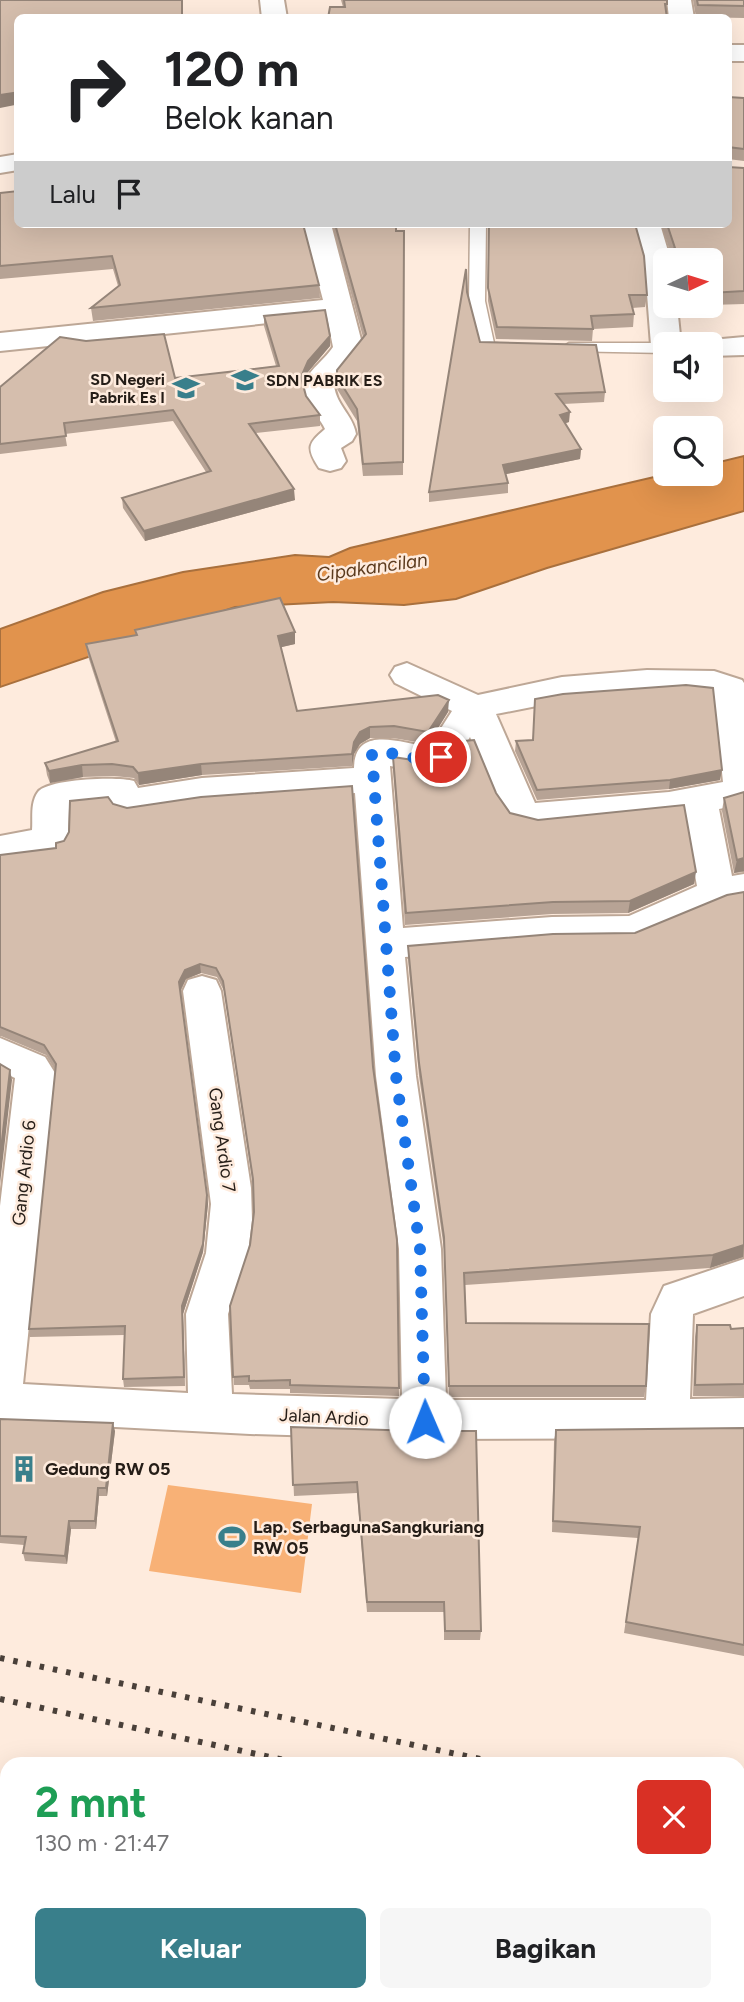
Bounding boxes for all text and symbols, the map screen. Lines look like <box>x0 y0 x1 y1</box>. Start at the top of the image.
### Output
text: 120 m <box>164 39 299 98</box>
icon: right <box>49 42 140 133</box>
text: Belok kanan <box>164 99 334 137</box>
icon: arrive <box>110 175 148 213</box>
text: Lalu <box>49 178 96 210</box>
north arrow <box>653 248 723 318</box>
map controls <box>653 248 723 486</box>
button: sound <box>653 332 723 402</box>
school or university icon: SDN PABRIK ES <box>230 365 260 395</box>
place label: SD Negeri Pabrik Es I <box>89 370 165 407</box>
place label: SDN PABRIK ES <box>266 371 383 390</box>
school or university icon: SD Negeri Pabrik Es I <box>171 373 201 403</box>
button: search <box>653 416 723 486</box>
water label: Cipakancilan <box>315 548 429 586</box>
pin <box>411 727 471 787</box>
icon: arrive <box>422 738 460 776</box>
street label: Gang Ardio 7 <box>204 1086 240 1194</box>
street label: Gang Ardio 6 <box>8 1119 40 1227</box>
position arrow <box>388 1385 462 1459</box>
street label: Jalan Ardio <box>279 1404 369 1430</box>
building icon: Gedung RW 05 <box>9 1454 39 1484</box>
place label: Gedung RW 05 <box>45 1458 170 1480</box>
place label: Lap. SerbagunaSangkuriang RW 05 <box>253 1516 484 1559</box>
sports icon: Lap. SerbagunaSangkuriang RW 05 <box>217 1522 247 1552</box>
text: 2 mnt <box>35 1777 147 1828</box>
button: close <box>637 1780 711 1854</box>
text: 130 m · 21:47 <box>35 1829 169 1857</box>
button: Keluar <box>35 1908 366 1988</box>
button: Bagikan <box>380 1908 711 1988</box>

